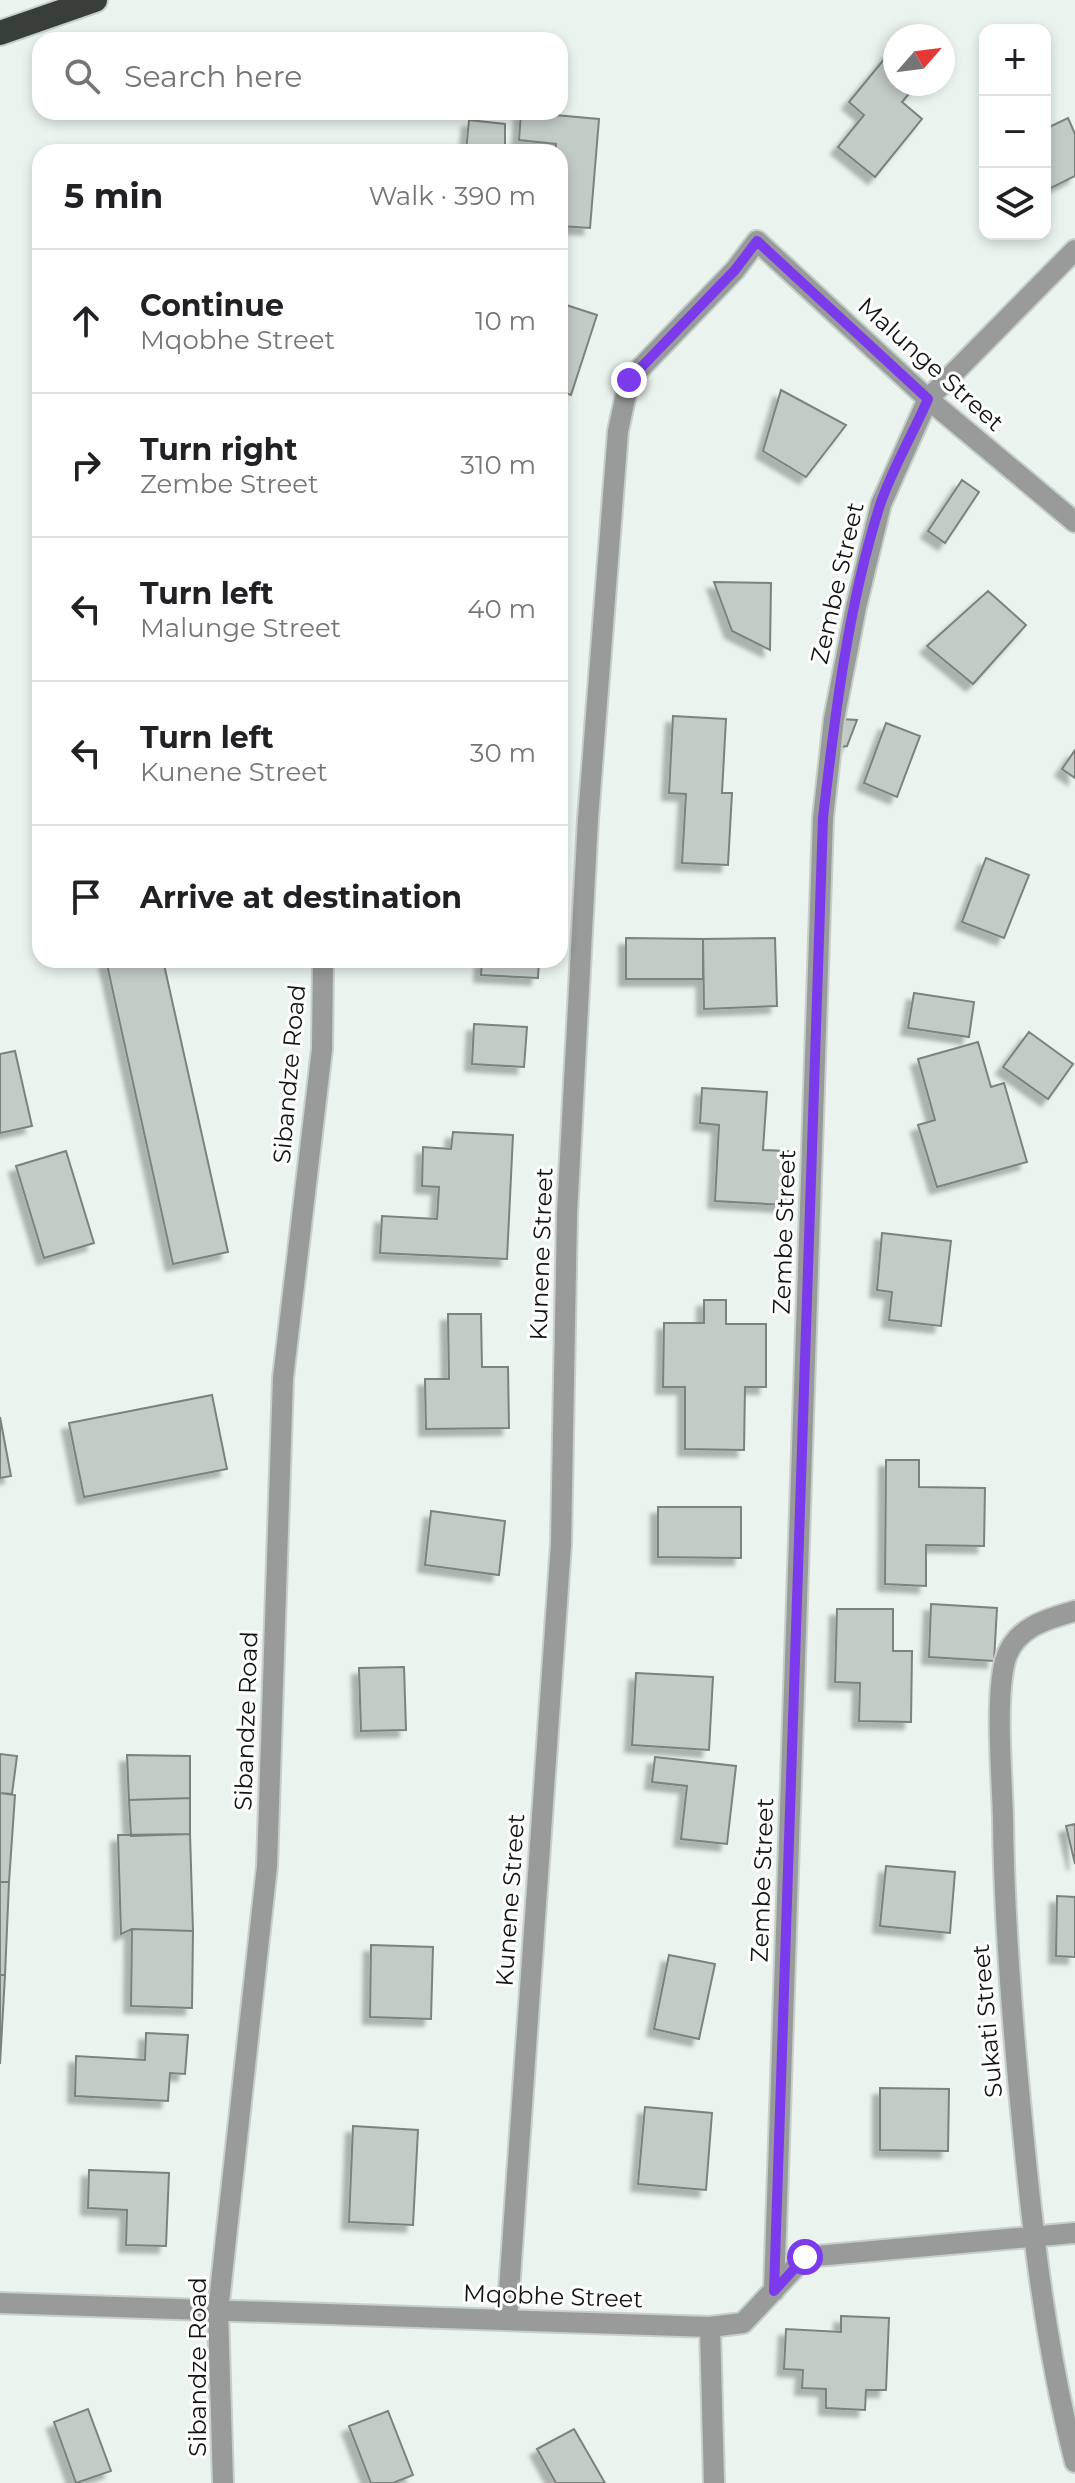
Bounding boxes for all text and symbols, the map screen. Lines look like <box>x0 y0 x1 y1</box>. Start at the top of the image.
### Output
north arrow <box>883 24 955 96</box>
map controls <box>979 24 1051 240</box>
button: + <box>979 24 1051 96</box>
search box <box>32 32 568 120</box>
icon: search <box>60 54 104 98</box>
text: Search here <box>124 58 302 95</box>
button: − <box>979 96 1051 168</box>
button: layers <box>979 168 1051 240</box>
text: 5 min <box>64 175 163 217</box>
text: Walk · 390 m <box>368 180 536 212</box>
text: Continue <box>140 287 284 324</box>
street label: Malunge Street <box>852 291 1010 437</box>
icon: ahead <box>64 299 108 343</box>
text: 10 m <box>475 305 536 337</box>
text: Mqobhe Street <box>140 324 335 356</box>
route end <box>611 362 647 398</box>
text: Turn right <box>140 431 297 468</box>
icon: right <box>64 443 108 487</box>
text: 310 m <box>460 449 536 481</box>
text: Zembe Street <box>140 468 319 500</box>
street label: Zembe Street <box>804 499 870 667</box>
text: Turn left <box>140 575 273 612</box>
icon: left <box>64 587 108 631</box>
text: 40 m <box>467 593 536 625</box>
text: Malunge Street <box>140 612 341 644</box>
text: Turn left <box>140 719 273 756</box>
icon: left <box>64 731 108 775</box>
text: 30 m <box>470 737 536 769</box>
text: Kunene Street <box>140 756 327 788</box>
icon: arrive <box>64 875 108 919</box>
text: Arrive at destination <box>140 879 462 916</box>
street label: Sibandze Road <box>267 983 311 1165</box>
street label: Zembe Street <box>767 1149 801 1315</box>
street label: Kunene Street <box>523 1167 559 1341</box>
street label: Sibandze Road <box>228 1631 264 1811</box>
street label: Zembe Street <box>745 1797 779 1963</box>
street label: Kunene Street <box>490 1812 531 1987</box>
street label: Sukati Street <box>966 1943 1008 2099</box>
route start <box>787 2239 823 2275</box>
street label: Sibandze Road <box>183 2277 212 2457</box>
street label: Mqobhe Street <box>463 2278 644 2314</box>

